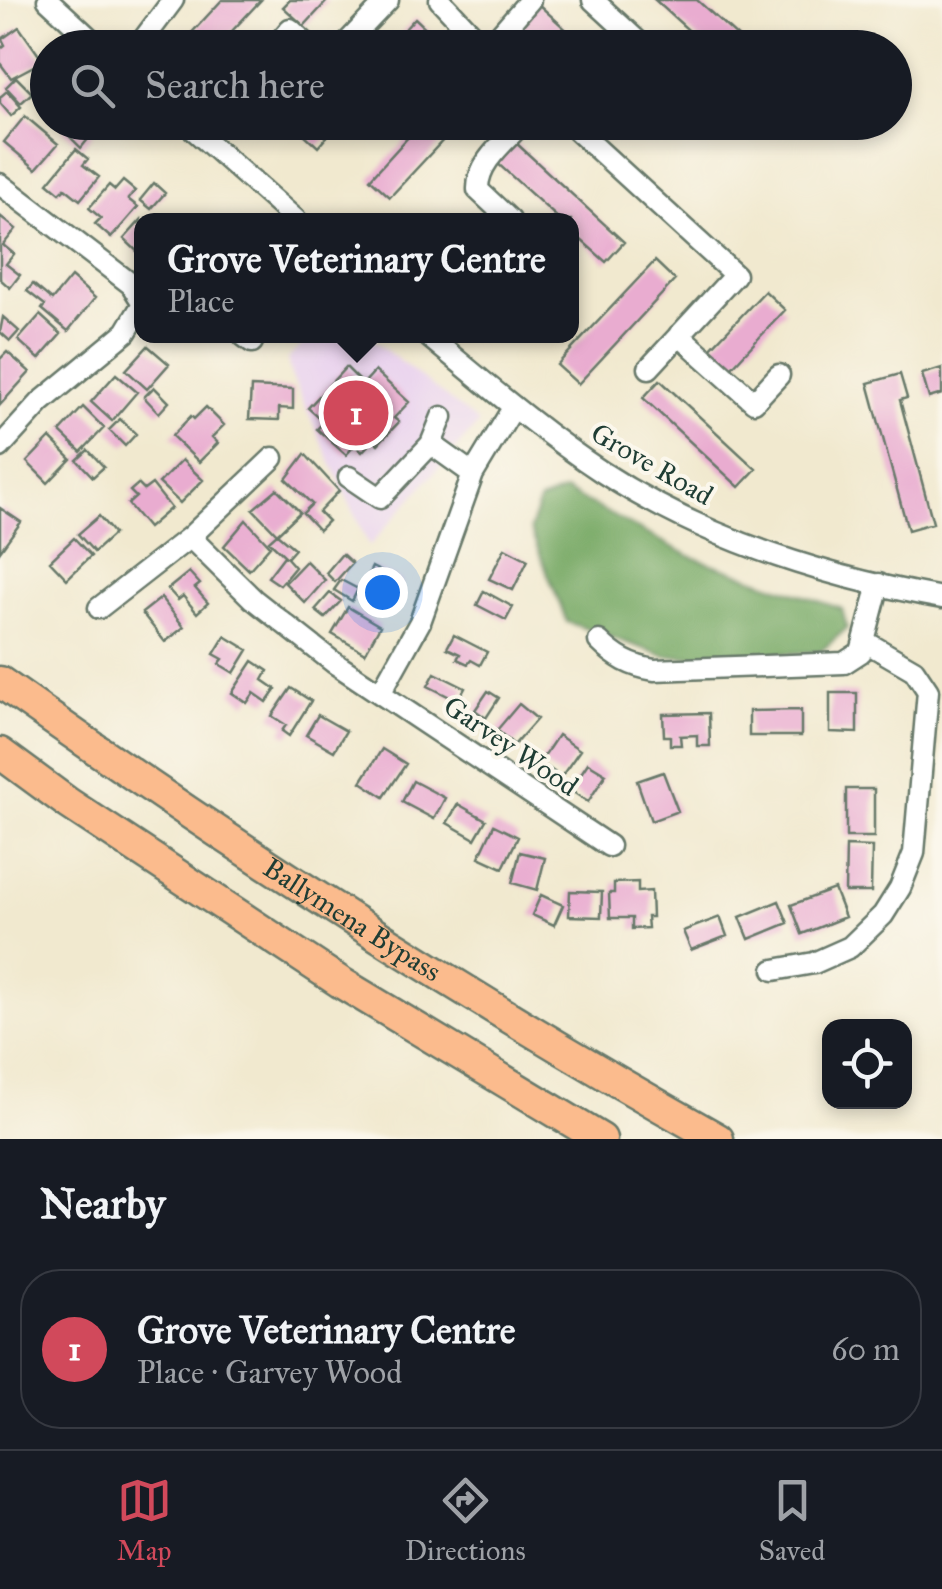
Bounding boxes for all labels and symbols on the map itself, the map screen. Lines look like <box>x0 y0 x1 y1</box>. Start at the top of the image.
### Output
pin: 1 <box>324 376 388 450</box>
street label: Grove Road <box>585 415 719 513</box>
your location <box>357 567 408 618</box>
street label: Garvey Wood <box>437 688 585 804</box>
street label: Ballymena Bypass <box>257 850 448 989</box>

